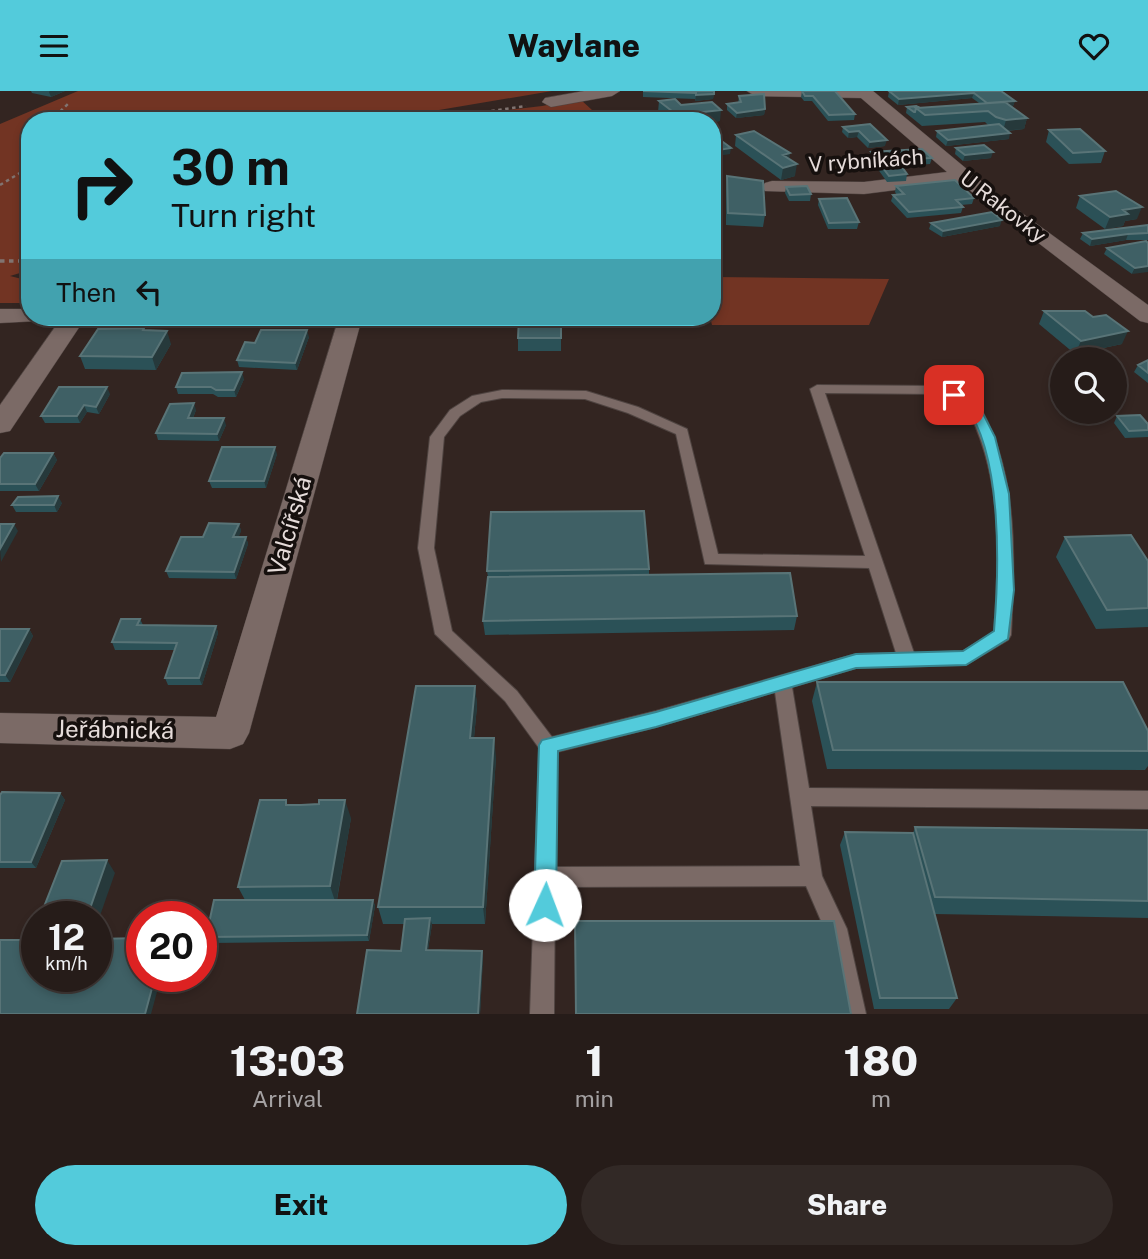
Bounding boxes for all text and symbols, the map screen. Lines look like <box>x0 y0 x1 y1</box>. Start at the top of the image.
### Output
icon: menu <box>35 27 73 65</box>
text: Waylane <box>508 27 640 64</box>
icon: heart <box>1075 27 1113 65</box>
text: 30 m <box>171 138 290 196</box>
icon: right <box>56 140 147 231</box>
street label: V rybníkách <box>808 144 924 177</box>
street label: U Rakovky <box>955 165 1051 248</box>
text: Turn right <box>171 197 316 234</box>
icon: left <box>130 273 168 311</box>
text: Then <box>56 277 116 308</box>
map controls <box>1050 347 1127 424</box>
button: search <box>1050 347 1127 424</box>
pin <box>924 365 984 425</box>
icon: arrive <box>935 376 973 414</box>
street label: Valcířská <box>262 473 317 578</box>
street label: Jeřábnická <box>56 714 175 744</box>
position arrow <box>508 868 582 942</box>
speed limit sign: 20 <box>126 901 217 992</box>
text: 12 <box>48 917 85 958</box>
text: km/h <box>45 953 88 974</box>
text: 13:03 <box>230 1036 345 1085</box>
text: 1 <box>585 1036 604 1085</box>
text: 180 <box>844 1036 918 1085</box>
text: Arrival <box>252 1085 323 1112</box>
text: min <box>575 1085 614 1112</box>
text: m <box>871 1085 891 1112</box>
button: Exit <box>35 1165 567 1245</box>
button: Share <box>581 1165 1113 1245</box>

